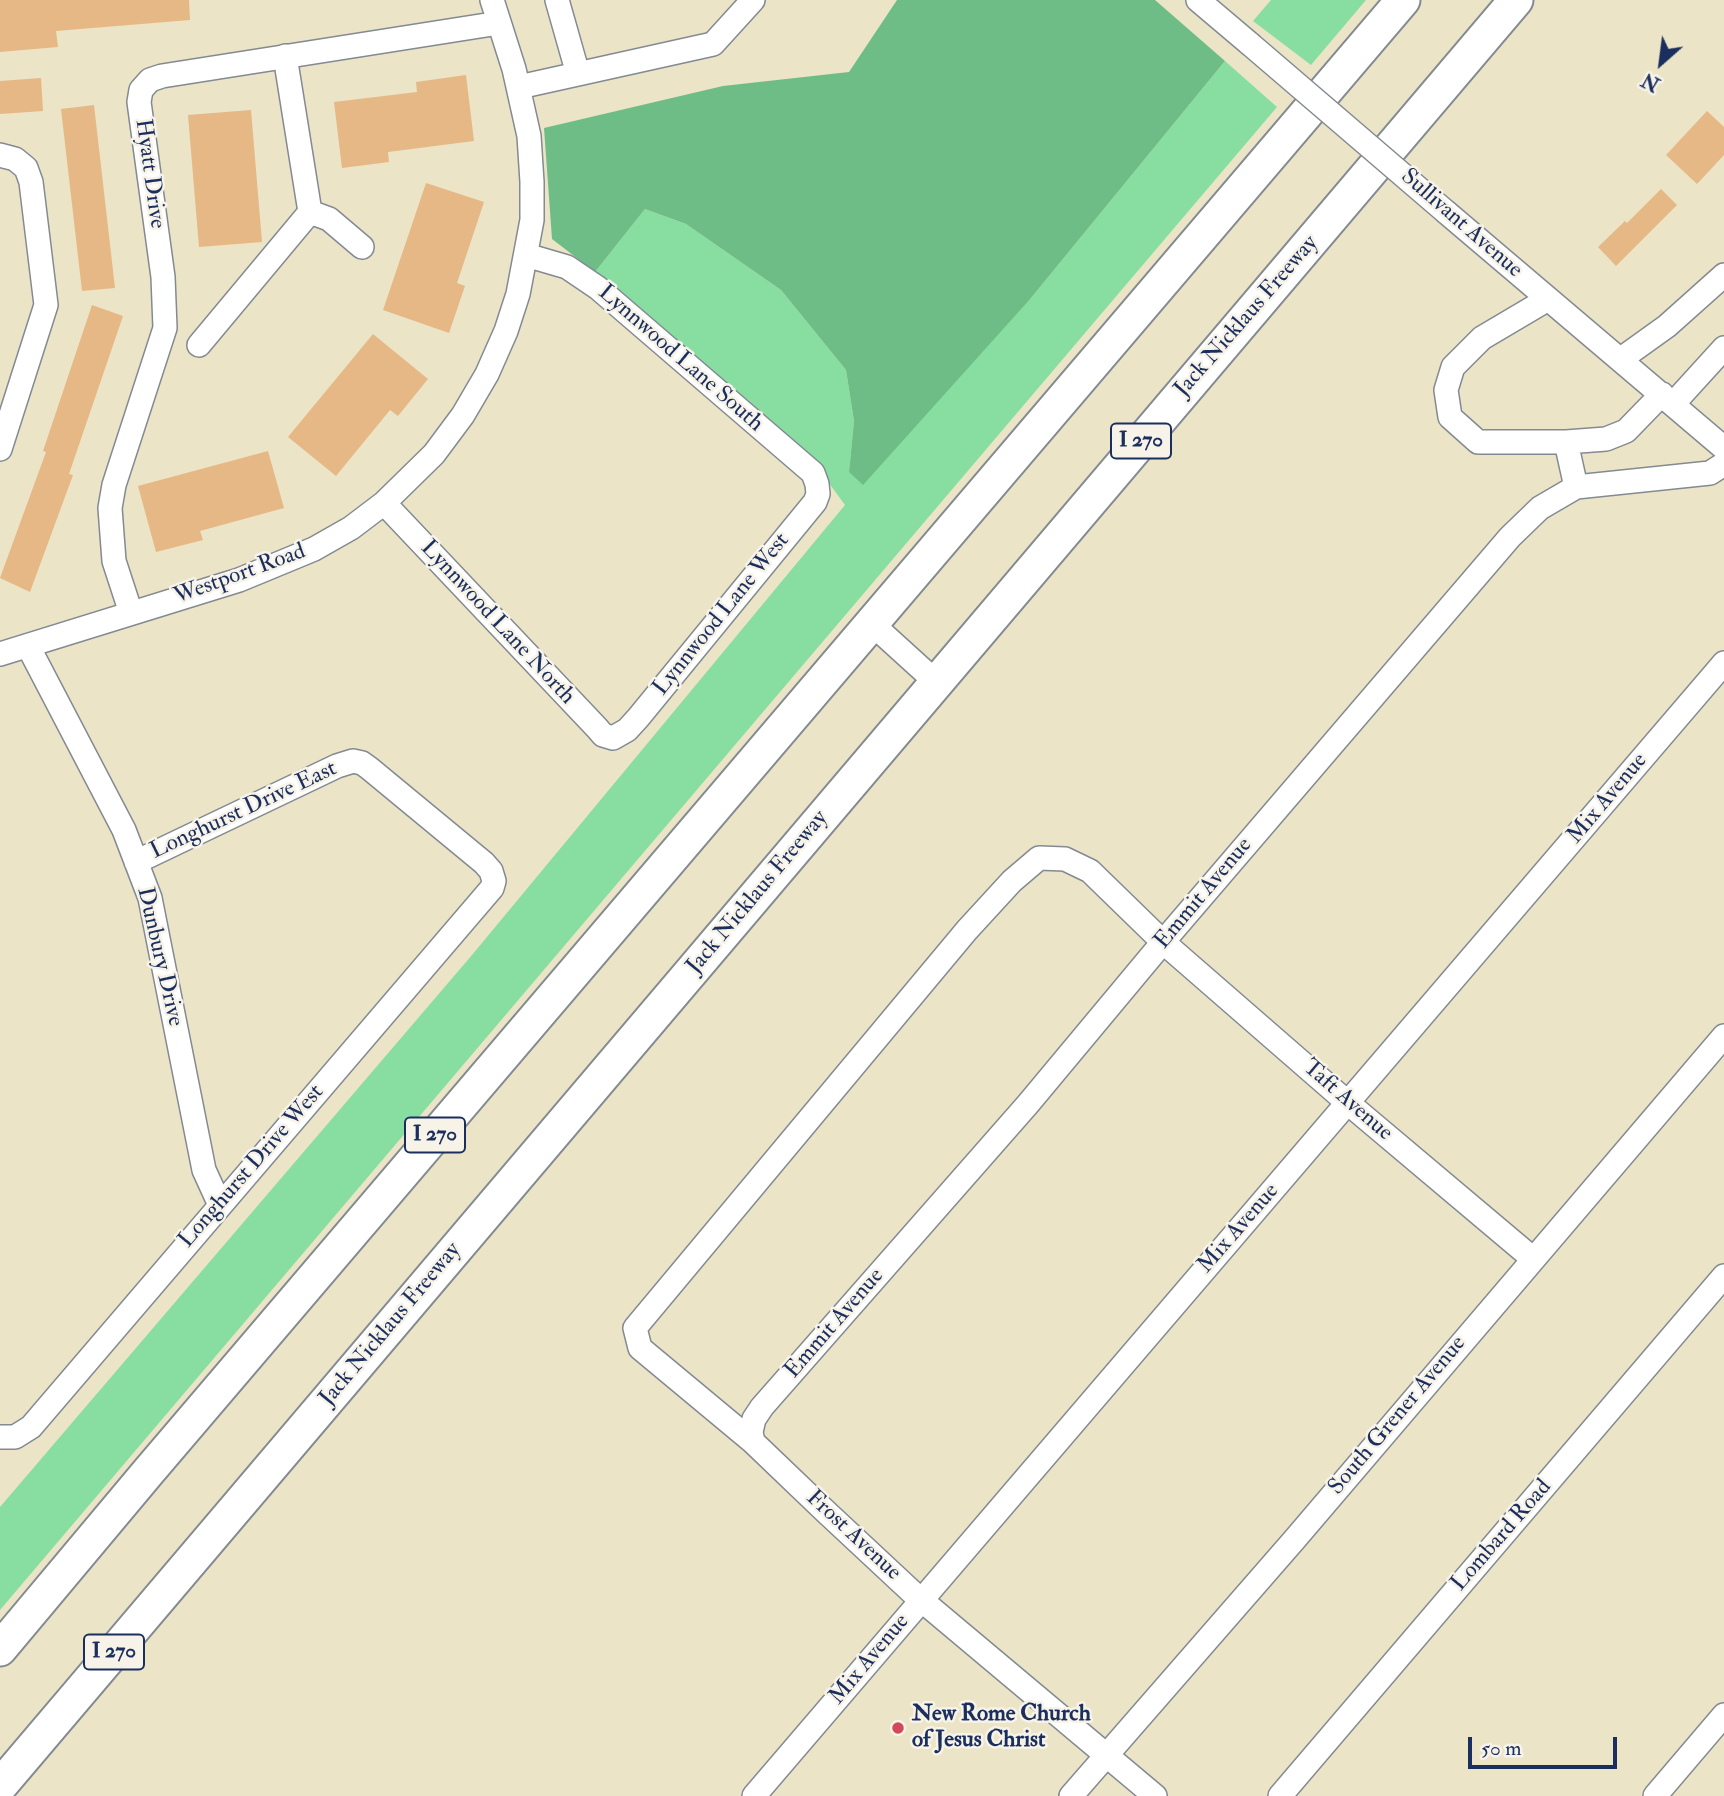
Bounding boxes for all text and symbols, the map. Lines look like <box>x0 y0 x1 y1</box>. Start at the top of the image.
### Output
north arrow <box>1626 28 1696 98</box>
text: N <box>1638 67 1664 96</box>
street label: Hyatt Drive <box>128 117 170 231</box>
street label: Sullivant Avenue <box>1394 164 1528 284</box>
street label: Jack Nicklaus Freeway <box>1169 231 1325 403</box>
street label: Lynnwood Lane South <box>592 280 768 438</box>
road number: I 270 <box>1111 424 1171 458</box>
street label: Lynnwood Lane West <box>648 528 796 702</box>
street label: Lynnwood Lane North <box>414 535 580 711</box>
street label: Westport Road <box>170 538 310 612</box>
street label: Mix Avenue <box>1562 748 1654 850</box>
street label: Longhurst Drive East <box>146 756 342 866</box>
street label: Jack Nicklaus Freeway <box>681 806 835 980</box>
street label: Emmit Avenue <box>1149 833 1259 955</box>
street label: Dunbury Drive <box>130 885 188 1029</box>
street label: Taft Avenue <box>1296 1054 1398 1148</box>
street label: Longhurst Drive West <box>174 1080 330 1254</box>
road number: I 270 <box>405 1118 465 1152</box>
street label: Mix Avenue <box>1193 1178 1285 1280</box>
street label: Jack Nicklaus Freeway <box>314 1238 468 1412</box>
street label: Emmit Avenue <box>780 1263 890 1385</box>
street label: South Grener Avenue <box>1323 1331 1473 1501</box>
street label: Lombard Road <box>1446 1474 1558 1598</box>
street label: Frost Avenue <box>800 1485 906 1587</box>
street label: Mix Avenue <box>824 1609 916 1711</box>
road number: I 270 <box>84 1634 144 1670</box>
place label: New Rome Church of Jesus Christ <box>912 1701 1091 1755</box>
marker: New Rome Church of Jesus Christ <box>890 1720 906 1736</box>
scale bar <box>1472 1722 1621 1766</box>
text: 50 m <box>1481 1735 1522 1762</box>

